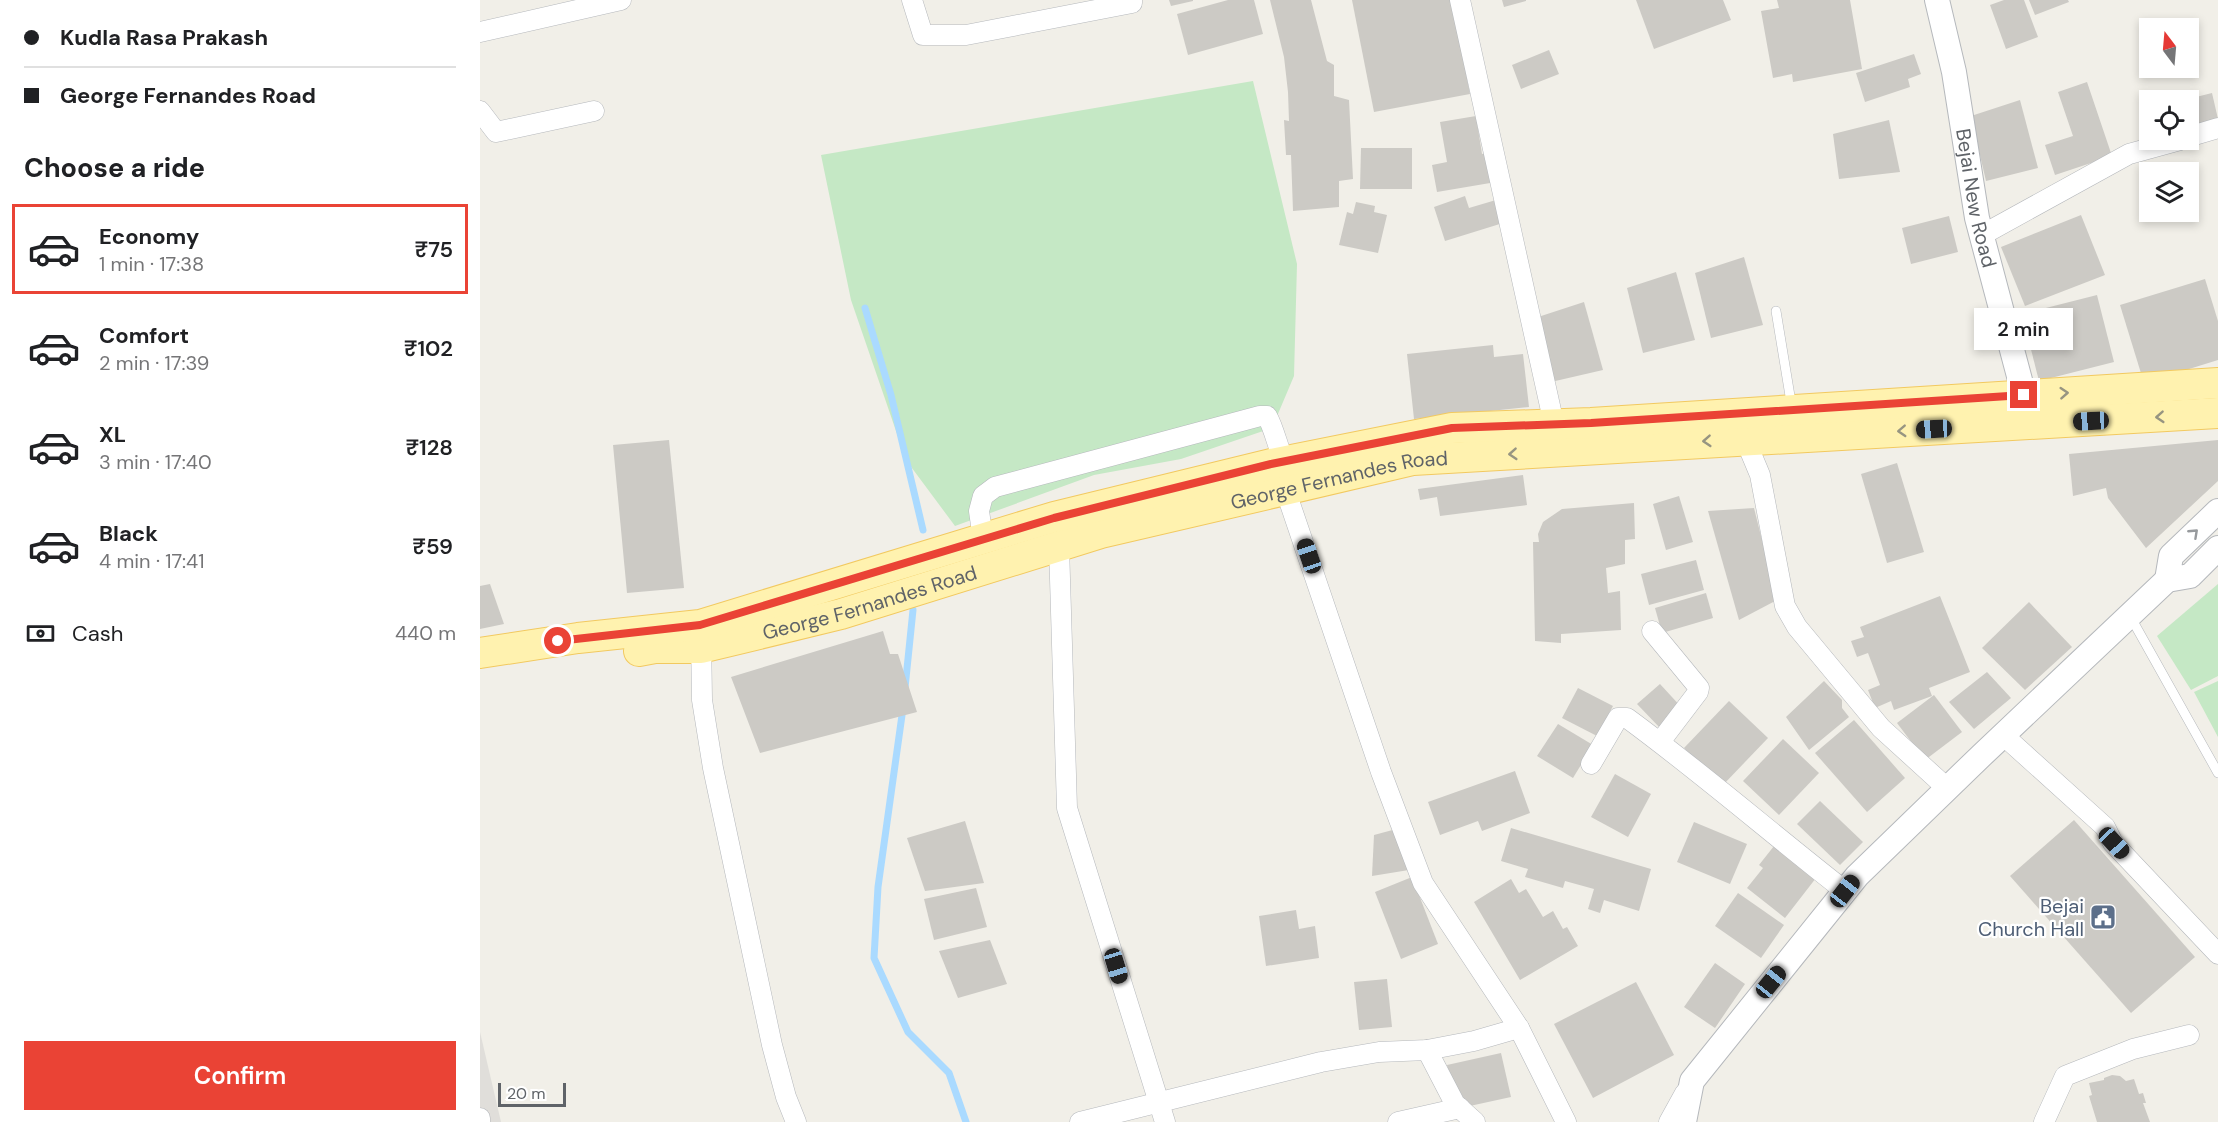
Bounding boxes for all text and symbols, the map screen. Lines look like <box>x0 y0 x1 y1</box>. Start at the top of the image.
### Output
north arrow <box>2139 18 2199 78</box>
map controls <box>2139 18 2199 222</box>
text: Kudla Rasa Prakash <box>60 23 268 52</box>
text: George Fernandes Road <box>60 81 316 110</box>
button: locate <box>2139 90 2199 150</box>
street label: Bejai New Road <box>1950 127 2003 271</box>
text: Choose a ride <box>24 150 205 185</box>
button: layers <box>2139 162 2199 222</box>
icon: car <box>27 222 81 276</box>
text: Economy <box>99 222 199 251</box>
text: ₹75 <box>414 235 453 264</box>
text: 1 min · 17:38 <box>99 251 204 277</box>
callout: 2 min <box>1974 308 2074 350</box>
text: 2 min <box>1997 316 2050 342</box>
icon: car <box>27 321 81 375</box>
text: Comfort <box>99 321 189 350</box>
text: ₹102 <box>404 334 453 363</box>
text: 2 min · 17:39 <box>99 350 209 376</box>
route end <box>2010 381 2037 408</box>
one-way arrow <box>2059 386 2068 399</box>
car <box>2073 411 2109 431</box>
one-way arrow <box>2155 411 2164 424</box>
car <box>1916 419 1952 439</box>
icon: car <box>27 420 81 474</box>
text: XL <box>99 420 126 449</box>
one-way arrow <box>1898 424 1907 437</box>
text: ₹128 <box>405 433 453 462</box>
one-way arrow <box>1703 435 1712 448</box>
street label: George Fernandes Road <box>1228 445 1449 515</box>
one-way arrow <box>1508 447 1517 460</box>
text: 3 min · 17:40 <box>99 449 212 475</box>
icon: car <box>27 519 81 573</box>
text: Black <box>99 519 158 548</box>
one-way arrow <box>2188 529 2198 540</box>
text: ₹59 <box>412 532 453 561</box>
car <box>1295 536 1323 576</box>
text: 4 min · 17:41 <box>99 548 205 574</box>
street label: George Fernandes Road <box>760 559 980 646</box>
icon: cash <box>24 617 57 650</box>
text: Cash <box>72 619 123 648</box>
text: 440 m <box>395 620 456 646</box>
route start <box>544 627 571 654</box>
car <box>2095 824 2133 862</box>
car <box>1827 871 1863 911</box>
place label: Bejai Church Hall <box>1978 893 2084 942</box>
public building icon: Bejai Church Hall <box>2088 902 2118 932</box>
car <box>1102 946 1130 986</box>
car <box>1753 962 1789 1002</box>
button: Confirm <box>24 1041 456 1110</box>
scale bar <box>498 1080 566 1108</box>
text: 20 m <box>507 1083 546 1104</box>

